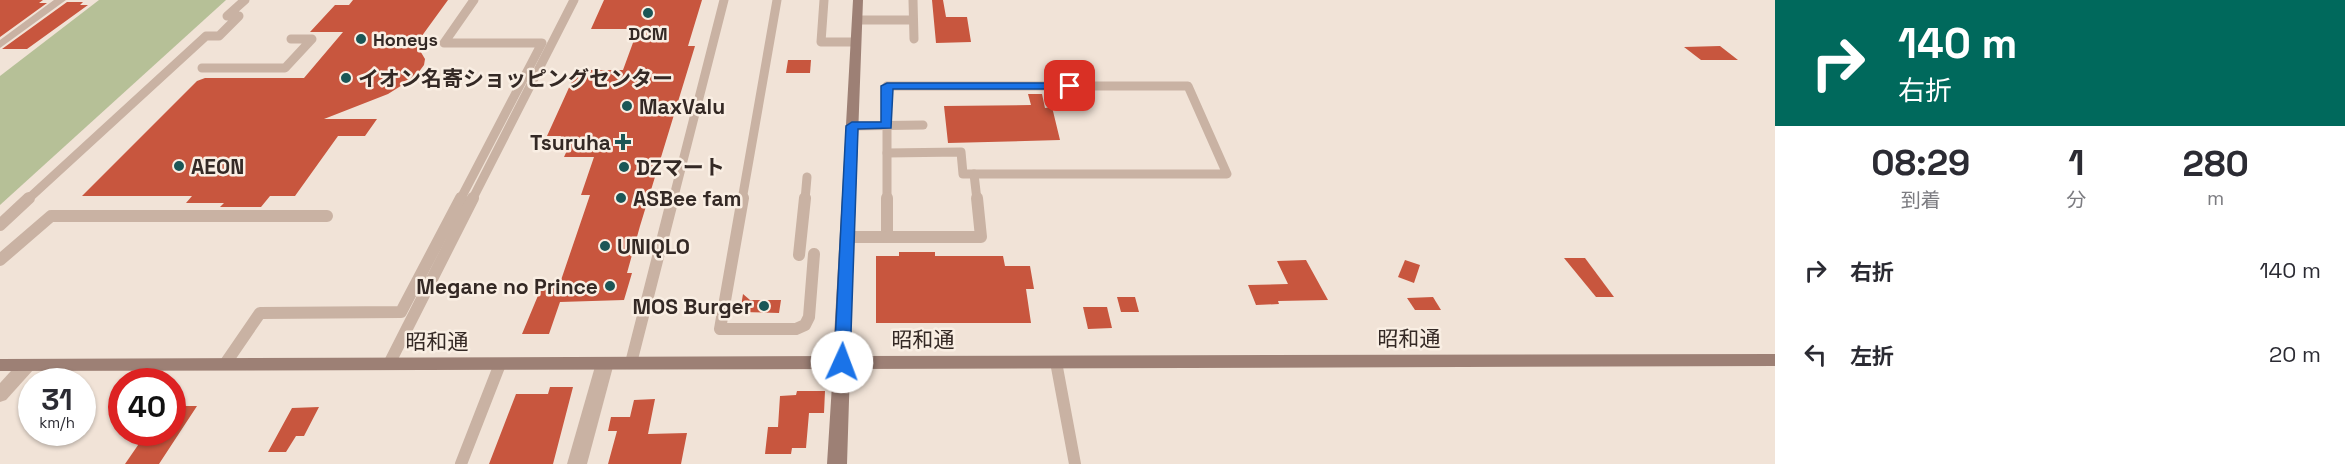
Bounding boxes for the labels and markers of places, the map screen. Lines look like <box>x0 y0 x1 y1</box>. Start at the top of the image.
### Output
marker: DCM <box>641 6 655 20</box>
place label: DCM <box>628 22 668 45</box>
place label: Honeys <box>373 28 438 51</box>
marker: Honeys <box>354 32 368 46</box>
pin <box>1044 60 1095 111</box>
place label: イオン名寄ショッピングセンター <box>358 65 673 92</box>
marker: イオン名寄ショッピングセンター <box>339 71 353 85</box>
place label: MaxValu <box>639 93 725 120</box>
marker: MaxValu <box>620 99 634 113</box>
place label: Tsuruha <box>530 129 611 156</box>
marker: Tsuruha <box>616 135 630 149</box>
place label: AEON <box>191 153 244 180</box>
place label: DZマート <box>636 154 725 181</box>
marker: AEON <box>172 159 186 173</box>
marker: DZマート <box>617 160 631 174</box>
place label: ASBee fam <box>633 185 742 212</box>
marker: ASBee fam <box>614 191 628 205</box>
place label: UNIQLO <box>617 233 690 260</box>
marker: UNIQLO <box>598 239 612 253</box>
place label: Megane no Prince <box>416 273 598 300</box>
marker: Megane no Prince <box>603 279 617 293</box>
place label: MOS Burger <box>633 293 752 320</box>
marker: MOS Burger <box>757 299 771 313</box>

